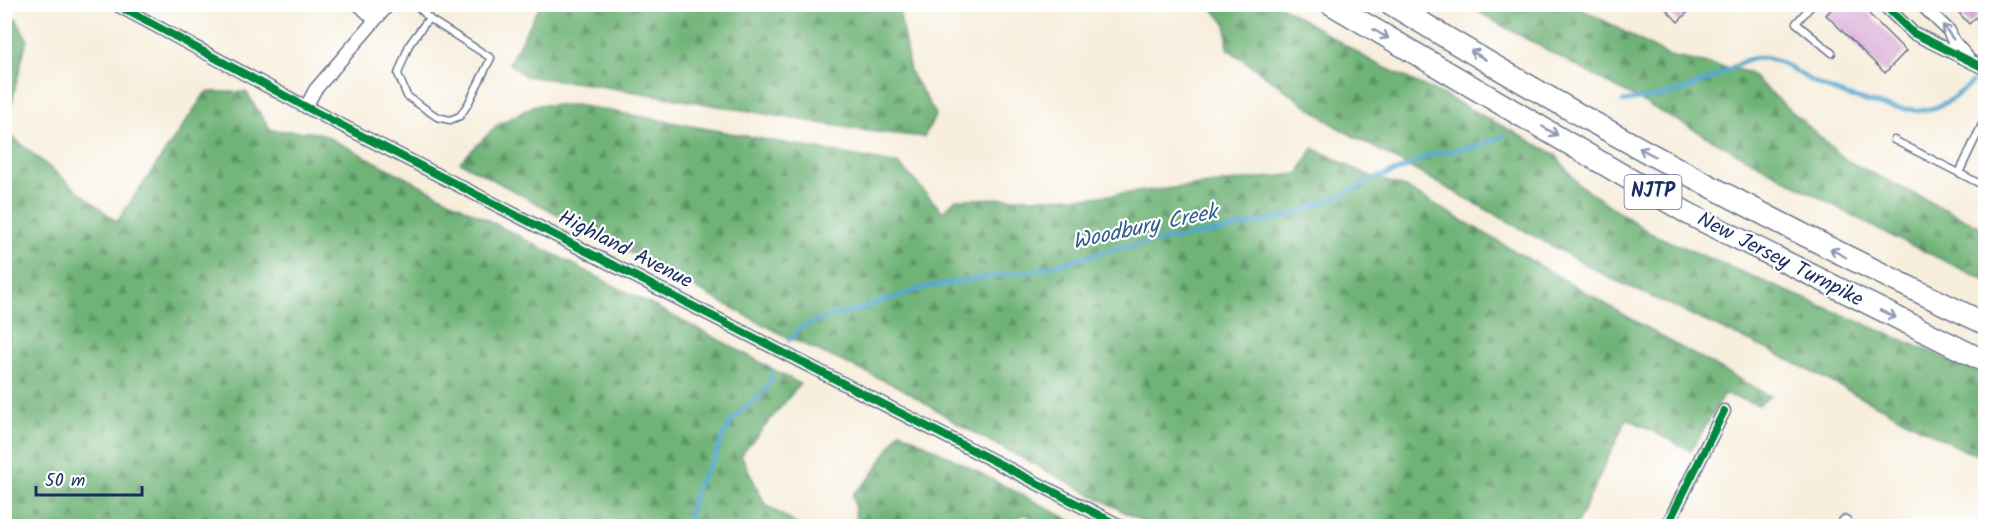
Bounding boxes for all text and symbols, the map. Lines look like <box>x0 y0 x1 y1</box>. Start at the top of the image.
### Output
one-way arrow <box>1942 25 1954 41</box>
one-way arrow <box>1372 28 1389 40</box>
one-way arrow <box>1470 49 1487 61</box>
one-way arrow <box>1541 126 1558 138</box>
one-way arrow <box>1639 146 1656 158</box>
road number: NJTP <box>1624 175 1682 209</box>
water label: Woodbury Creek <box>1069 195 1224 260</box>
street label: Highland Avenue <box>552 202 699 298</box>
street label: New Jersey Turnpike <box>1691 204 1869 316</box>
one-way arrow <box>1830 247 1847 259</box>
one-way arrow <box>1878 309 1896 320</box>
scale bar <box>36 459 142 497</box>
text: 50 m <box>45 467 85 496</box>

